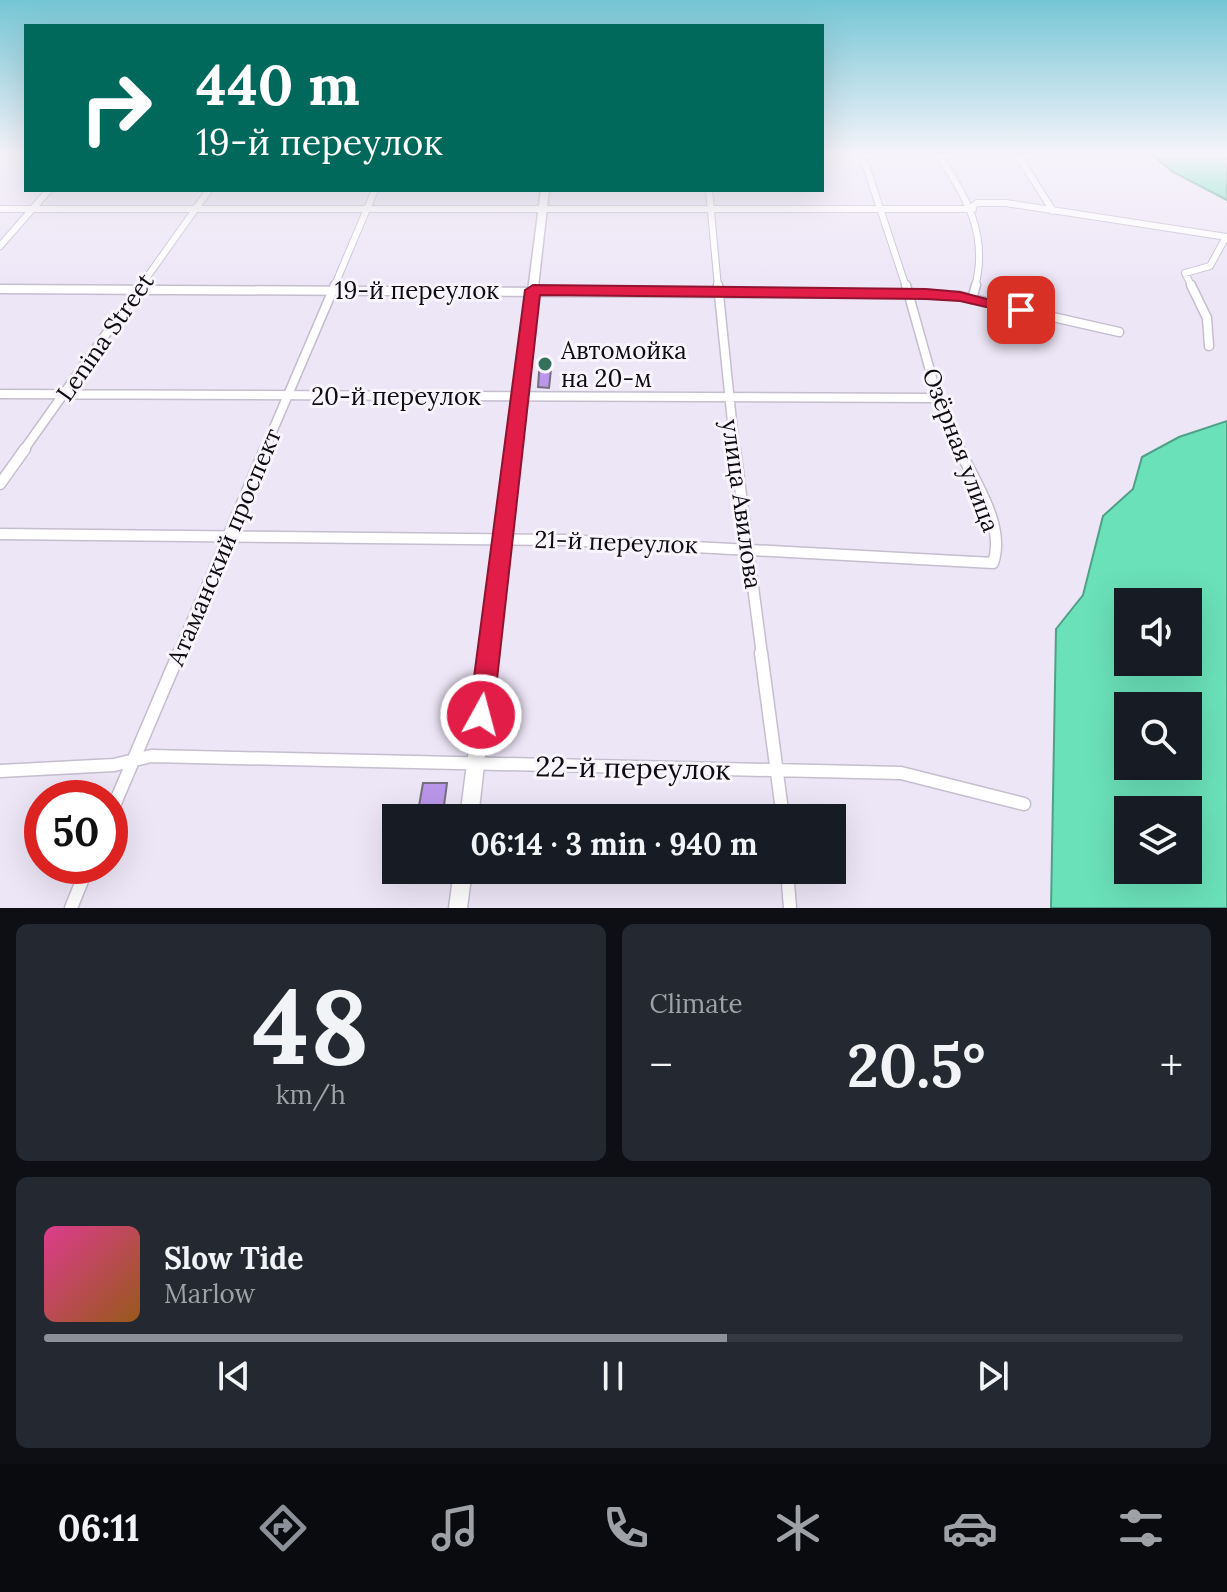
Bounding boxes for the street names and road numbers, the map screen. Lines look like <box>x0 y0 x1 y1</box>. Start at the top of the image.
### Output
street label: Lenina Street <box>49 266 161 407</box>
street label: 19-й переулок <box>335 275 499 306</box>
street label: Озёрная улица <box>916 364 1006 536</box>
street label: 20-й переулок <box>311 381 481 412</box>
street label: улица Авилова <box>715 417 769 591</box>
street label: Атаманский проспект <box>160 424 288 671</box>
street label: 21-й переулок <box>534 524 698 560</box>
street label: 22-й переулок <box>535 748 731 788</box>

